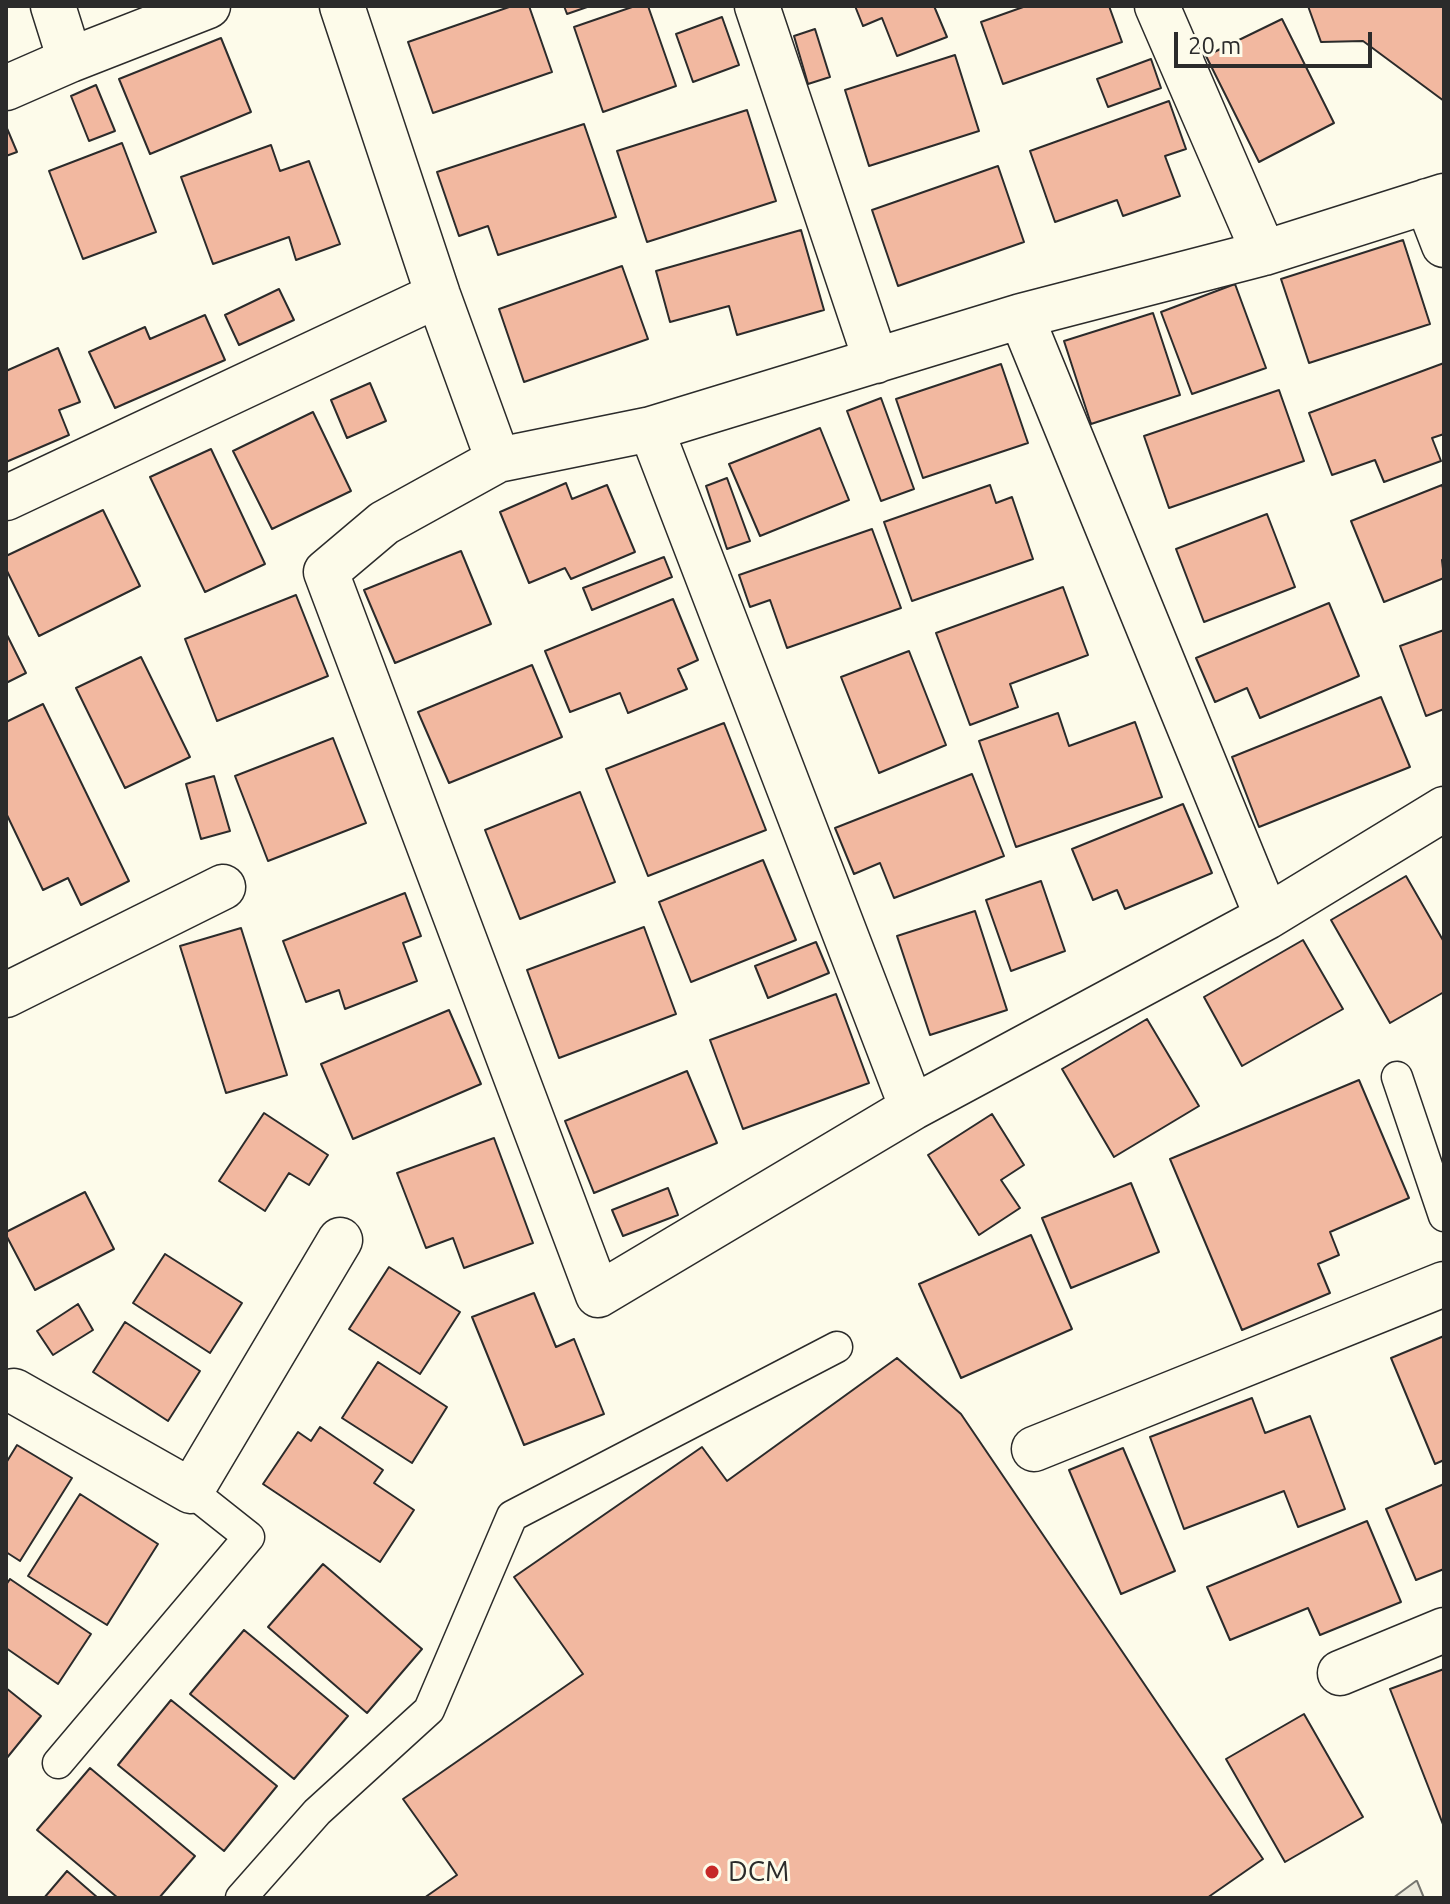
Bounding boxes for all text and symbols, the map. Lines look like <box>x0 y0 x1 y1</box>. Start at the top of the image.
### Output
scale bar <box>1178 16 1376 66</box>
text: 20 m <box>1188 32 1241 59</box>
place label: DCM <box>728 1855 789 1889</box>
marker: DCM <box>703 1863 721 1881</box>

